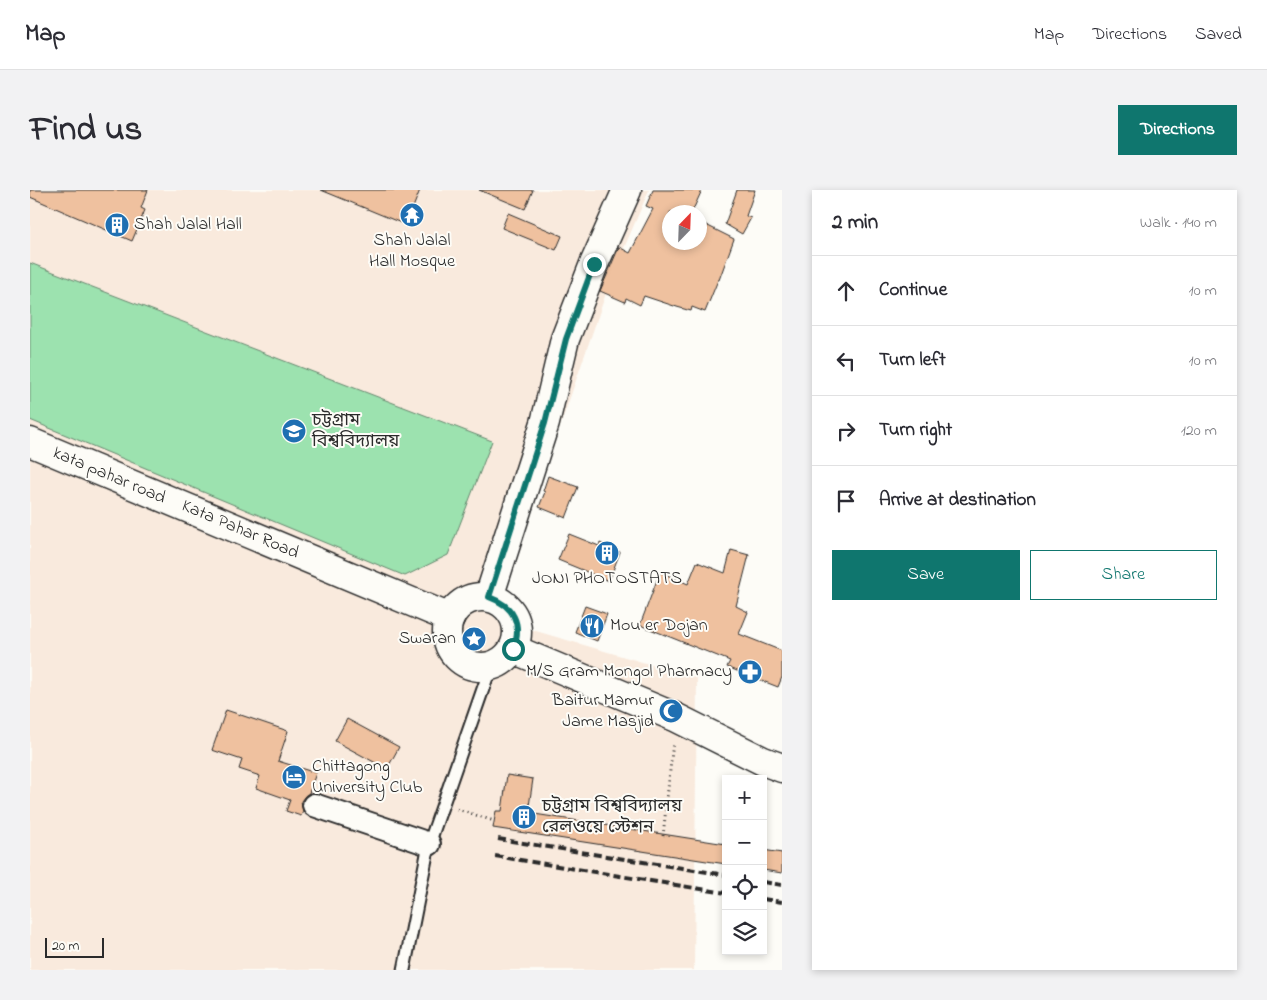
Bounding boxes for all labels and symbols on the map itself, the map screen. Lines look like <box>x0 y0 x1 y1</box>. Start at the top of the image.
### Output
temple icon: Shah Jalal Hall Mosque <box>399 202 425 228</box>
north arrow <box>662 205 707 250</box>
building icon: Shah Jalal Hall <box>104 212 130 238</box>
place label: Shah Jalal Hall <box>134 212 242 238</box>
place label: Shah Jalal Hall Mosque <box>369 228 456 275</box>
route end <box>583 253 606 276</box>
place label: চট্টগ্রাম বিশ্ববিদ্যালয় <box>311 408 400 455</box>
school or university icon: চট্টগ্রাম বিশ্ববিদ্যালয় <box>281 418 307 444</box>
street label: kata pahar road <box>48 440 170 512</box>
street label: Kata Pahar Road <box>177 494 303 566</box>
building icon: JONI PHOTOSTATS <box>594 540 620 566</box>
place label: JONI PHOTOSTATS <box>532 566 682 592</box>
restaurant icon: Mou er Dojan <box>579 613 605 639</box>
place label: Mou er Dojan <box>610 613 708 639</box>
place label: Swaran <box>399 626 456 652</box>
place icon: Swaran <box>461 626 487 652</box>
route start <box>502 638 525 661</box>
place label: M/S Gram Mongol Pharmacy <box>526 659 732 686</box>
pharmacy icon: M/S Gram Mongol Pharmacy <box>737 659 763 685</box>
place label: Baitur Mamur Jame Masjid <box>551 688 654 735</box>
mosque icon: Baitur Mamur Jame Masjid <box>658 698 684 724</box>
place label: Chittagong University Club <box>312 754 423 801</box>
hotel icon: Chittagong University Club <box>281 764 307 790</box>
place label: চট্টগ্রাম বিশ্ববিদ্যালয় রেলওয়ে স্টেশন <box>541 794 683 841</box>
building icon: চট্টগ্রাম বিশ্ববিদ্যালয় রেলওয়ে স্টেশন <box>511 804 537 830</box>
scale bar <box>45 935 104 958</box>

